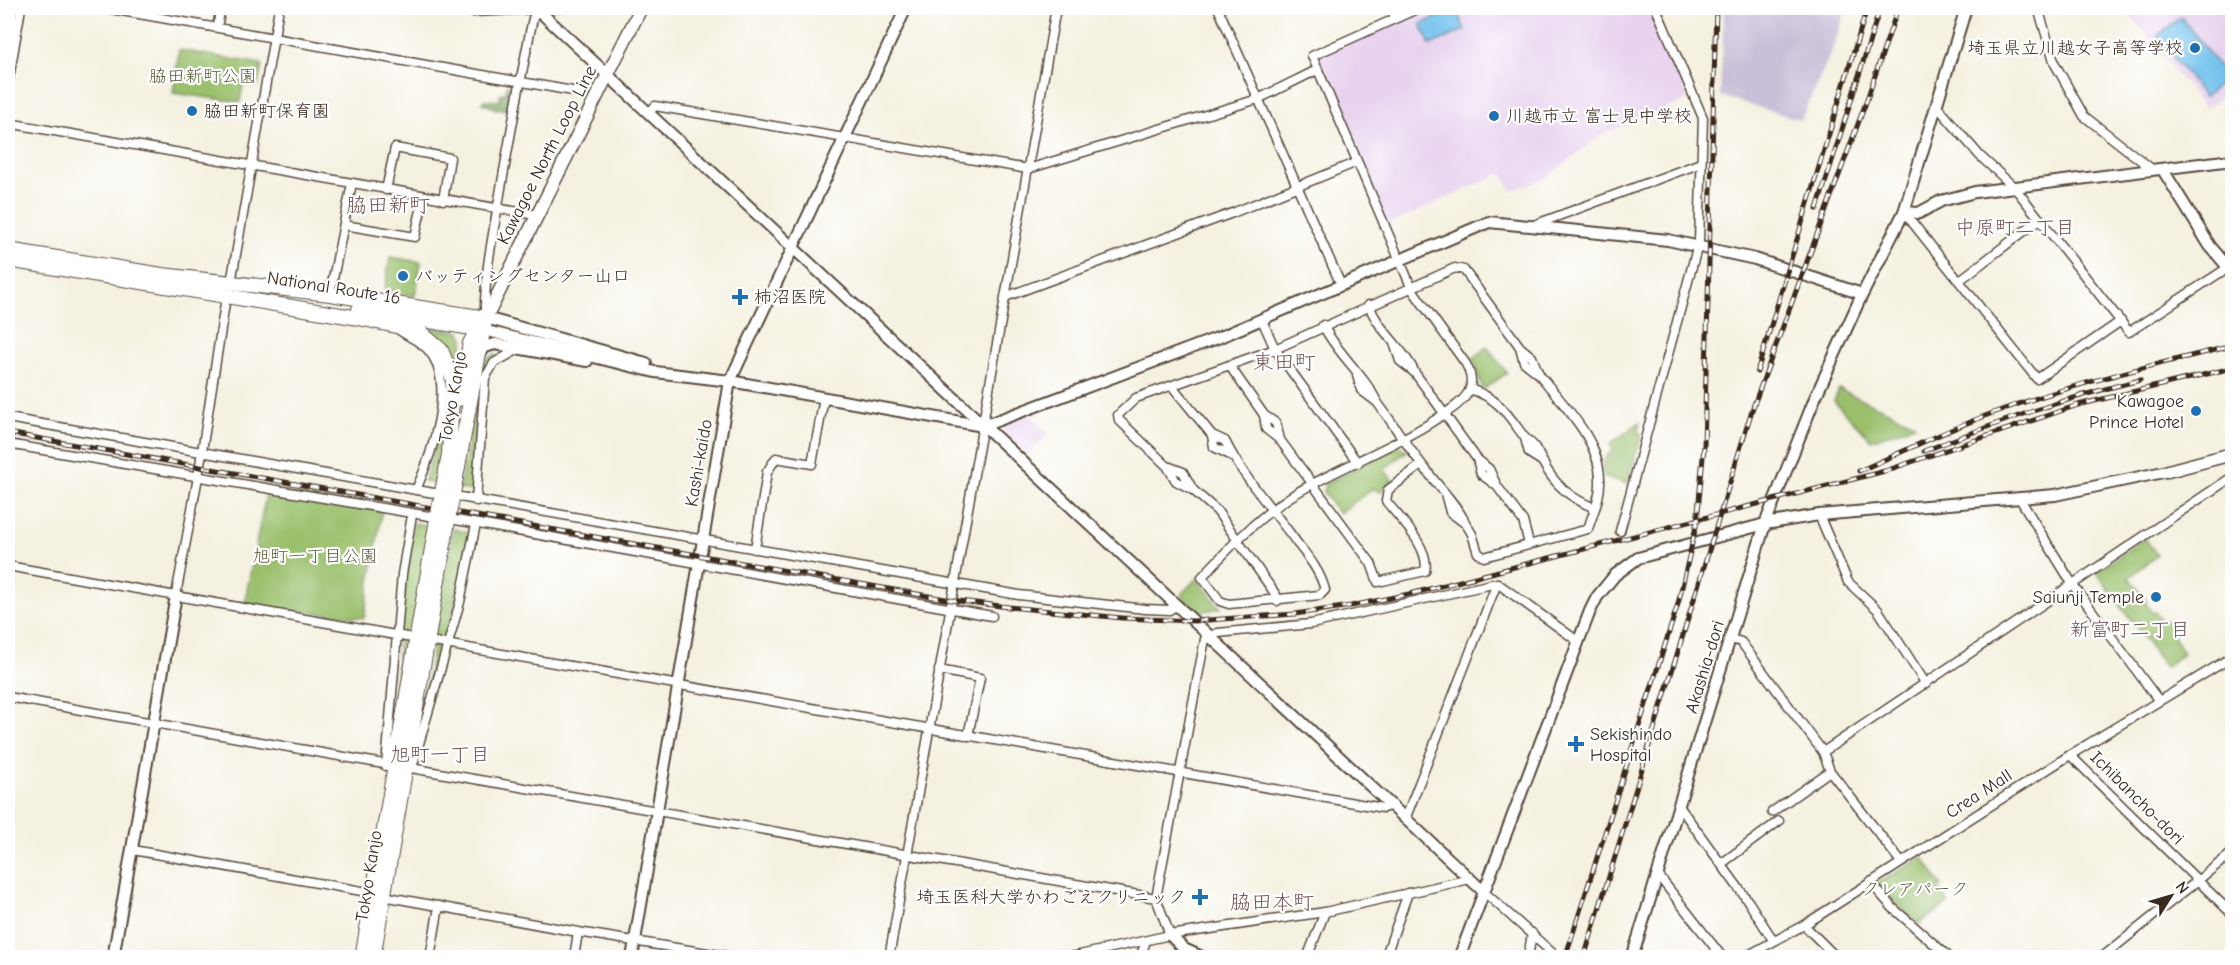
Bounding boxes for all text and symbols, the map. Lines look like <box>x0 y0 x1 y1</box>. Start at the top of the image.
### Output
place label: 埼玉県立川越女子高等学校 <box>1967 38 2183 59</box>
marker: 埼玉県立川越女子高等学校 <box>2188 41 2202 55</box>
street label: Kawagoe North Loop Line <box>493 62 601 248</box>
park label: 脇田新町公園 <box>149 66 257 87</box>
place label: 脇田新町保育園 <box>204 101 330 122</box>
marker: 脇田新町保育園 <box>185 104 199 118</box>
place label: 川越市立 富士見中学校 <box>1506 106 1692 127</box>
marker: 川越市立 富士見中学校 <box>1487 109 1501 123</box>
district label: 脇田新町 <box>346 193 430 217</box>
district label: 中原町二丁目 <box>1955 216 2075 239</box>
place label: バッティングセンター山口 <box>415 266 630 287</box>
street label: National Route 16 <box>266 267 402 309</box>
marker: バッティングセンター山口 <box>396 269 410 283</box>
place label: 柿沼医院 <box>754 287 826 308</box>
marker: 柿沼医院 <box>731 288 749 306</box>
street label: Tokyo Kanjo <box>435 350 471 444</box>
district label: 東田町 <box>1253 350 1316 374</box>
place label: Kawagoe Prince Hotel <box>2089 391 2184 433</box>
marker: Kawagoe Prince Hotel <box>2189 404 2203 418</box>
street label: Kashi-kaido <box>681 418 717 508</box>
park label: 旭町一丁目公園 <box>252 546 378 567</box>
place label: Saiunji Temple <box>2033 587 2144 608</box>
marker: Saiunji Temple <box>2149 590 2163 604</box>
street label: Akashia-dori <box>1681 618 1729 716</box>
district label: 新富町二丁目 <box>2070 618 2190 641</box>
place label: Sekishindo Hospital <box>1590 724 1672 766</box>
marker: Sekishindo Hospital <box>1567 735 1585 753</box>
district label: 旭町一丁目 <box>390 743 490 766</box>
street label: Ichibancho-dori <box>2086 747 2188 849</box>
street label: Crea Mall <box>1942 765 2016 823</box>
street label: Tokyo Kanjo <box>351 829 387 923</box>
north arrow <box>2141 866 2201 926</box>
text: N <box>2172 878 2193 897</box>
park label: クレアパーク <box>1862 879 1968 900</box>
place label: 埼玉医科大学かわごえクリニック <box>916 887 1186 908</box>
marker: 埼玉医科大学かわごえクリニック <box>1191 888 1209 906</box>
district label: 脇田本町 <box>1230 890 1314 914</box>

